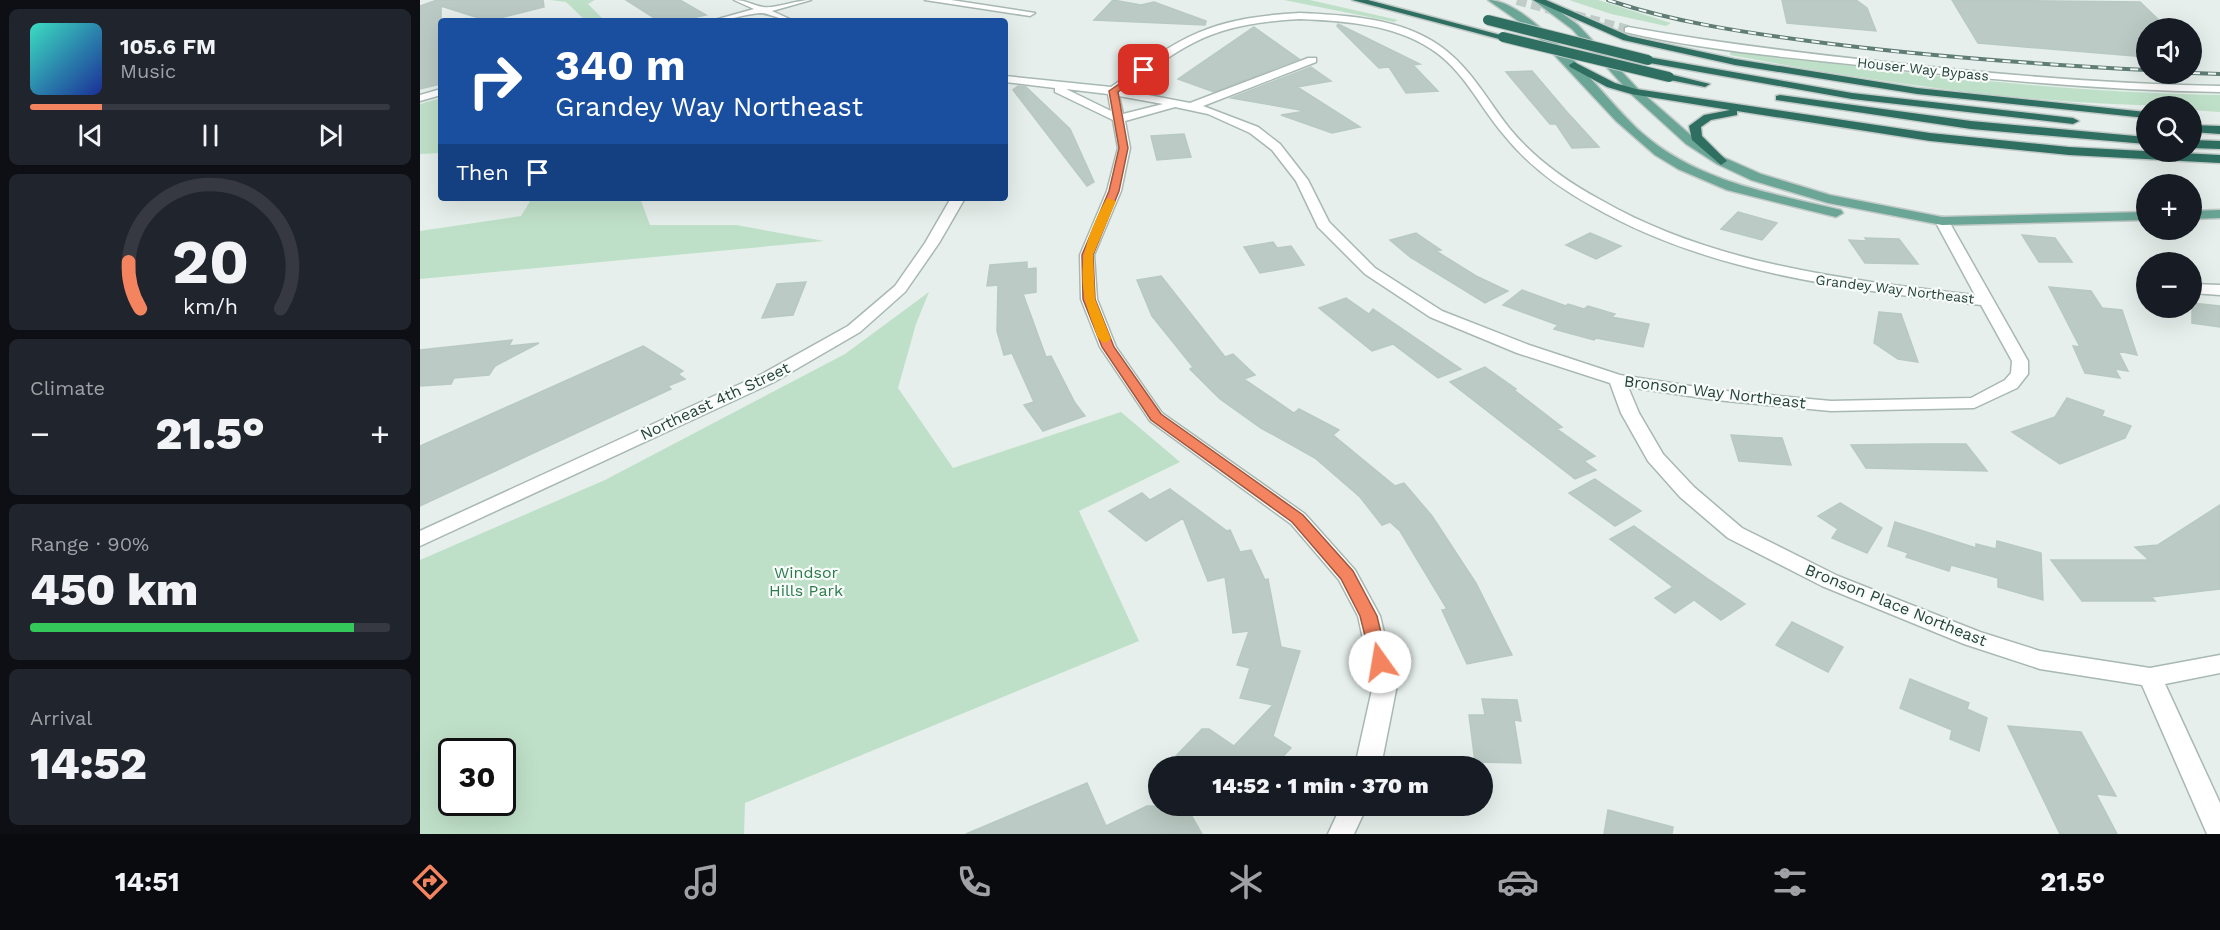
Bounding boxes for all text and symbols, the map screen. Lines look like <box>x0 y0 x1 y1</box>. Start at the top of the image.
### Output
map controls <box>2136 18 2202 318</box>
button: sound <box>2136 18 2202 84</box>
text: 105.6 FM <box>120 34 216 59</box>
text: 340 m <box>555 41 686 90</box>
icon: right <box>456 42 534 120</box>
pin <box>1118 44 1169 95</box>
icon: arrive <box>1127 53 1160 86</box>
street label: Houser Way Bypass <box>1856 54 1990 84</box>
text: Music <box>120 59 176 83</box>
text: Grandey Way Northeast <box>555 91 863 123</box>
button: search <box>2136 96 2202 162</box>
icon: previous <box>74 119 107 152</box>
icon: pause <box>194 119 227 152</box>
icon: next <box>314 119 347 152</box>
icon: arrive <box>521 156 554 189</box>
text: Then <box>456 160 509 185</box>
button: + <box>2136 174 2202 240</box>
text: 20 <box>171 225 249 298</box>
button: − <box>2136 252 2202 318</box>
street label: Grandey Way Northeast <box>1815 271 1975 307</box>
text: km/h <box>182 294 238 319</box>
street label: Northeast 4th Street <box>637 358 793 444</box>
street label: Bronson Way Northeast <box>1623 371 1807 413</box>
text: Climate <box>30 376 105 400</box>
text: 21.5° <box>155 407 265 460</box>
text: − <box>30 414 50 453</box>
text: + <box>370 414 390 453</box>
text: Range · 90% <box>30 532 149 556</box>
street label: Bronson Place Northeast <box>1802 560 1990 650</box>
text: 450 km <box>30 563 198 616</box>
park label: Windsor Hills Park <box>769 563 843 600</box>
position arrow <box>1348 630 1412 694</box>
text: Arrival <box>30 706 92 730</box>
text: 14:52 <box>30 737 147 790</box>
speed limit sign: 30 <box>438 738 516 816</box>
text: 14:52 · 1 min · 370 m <box>1212 773 1429 798</box>
icon: directions <box>409 861 451 903</box>
icon: music <box>681 861 723 903</box>
icon: phone <box>953 861 995 903</box>
icon: climate <box>1225 861 1267 903</box>
icon: car <box>1497 861 1539 903</box>
icon: filters <box>1769 861 1811 903</box>
text: 14:51 <box>115 866 180 898</box>
text: 21.5° <box>2040 866 2105 898</box>

